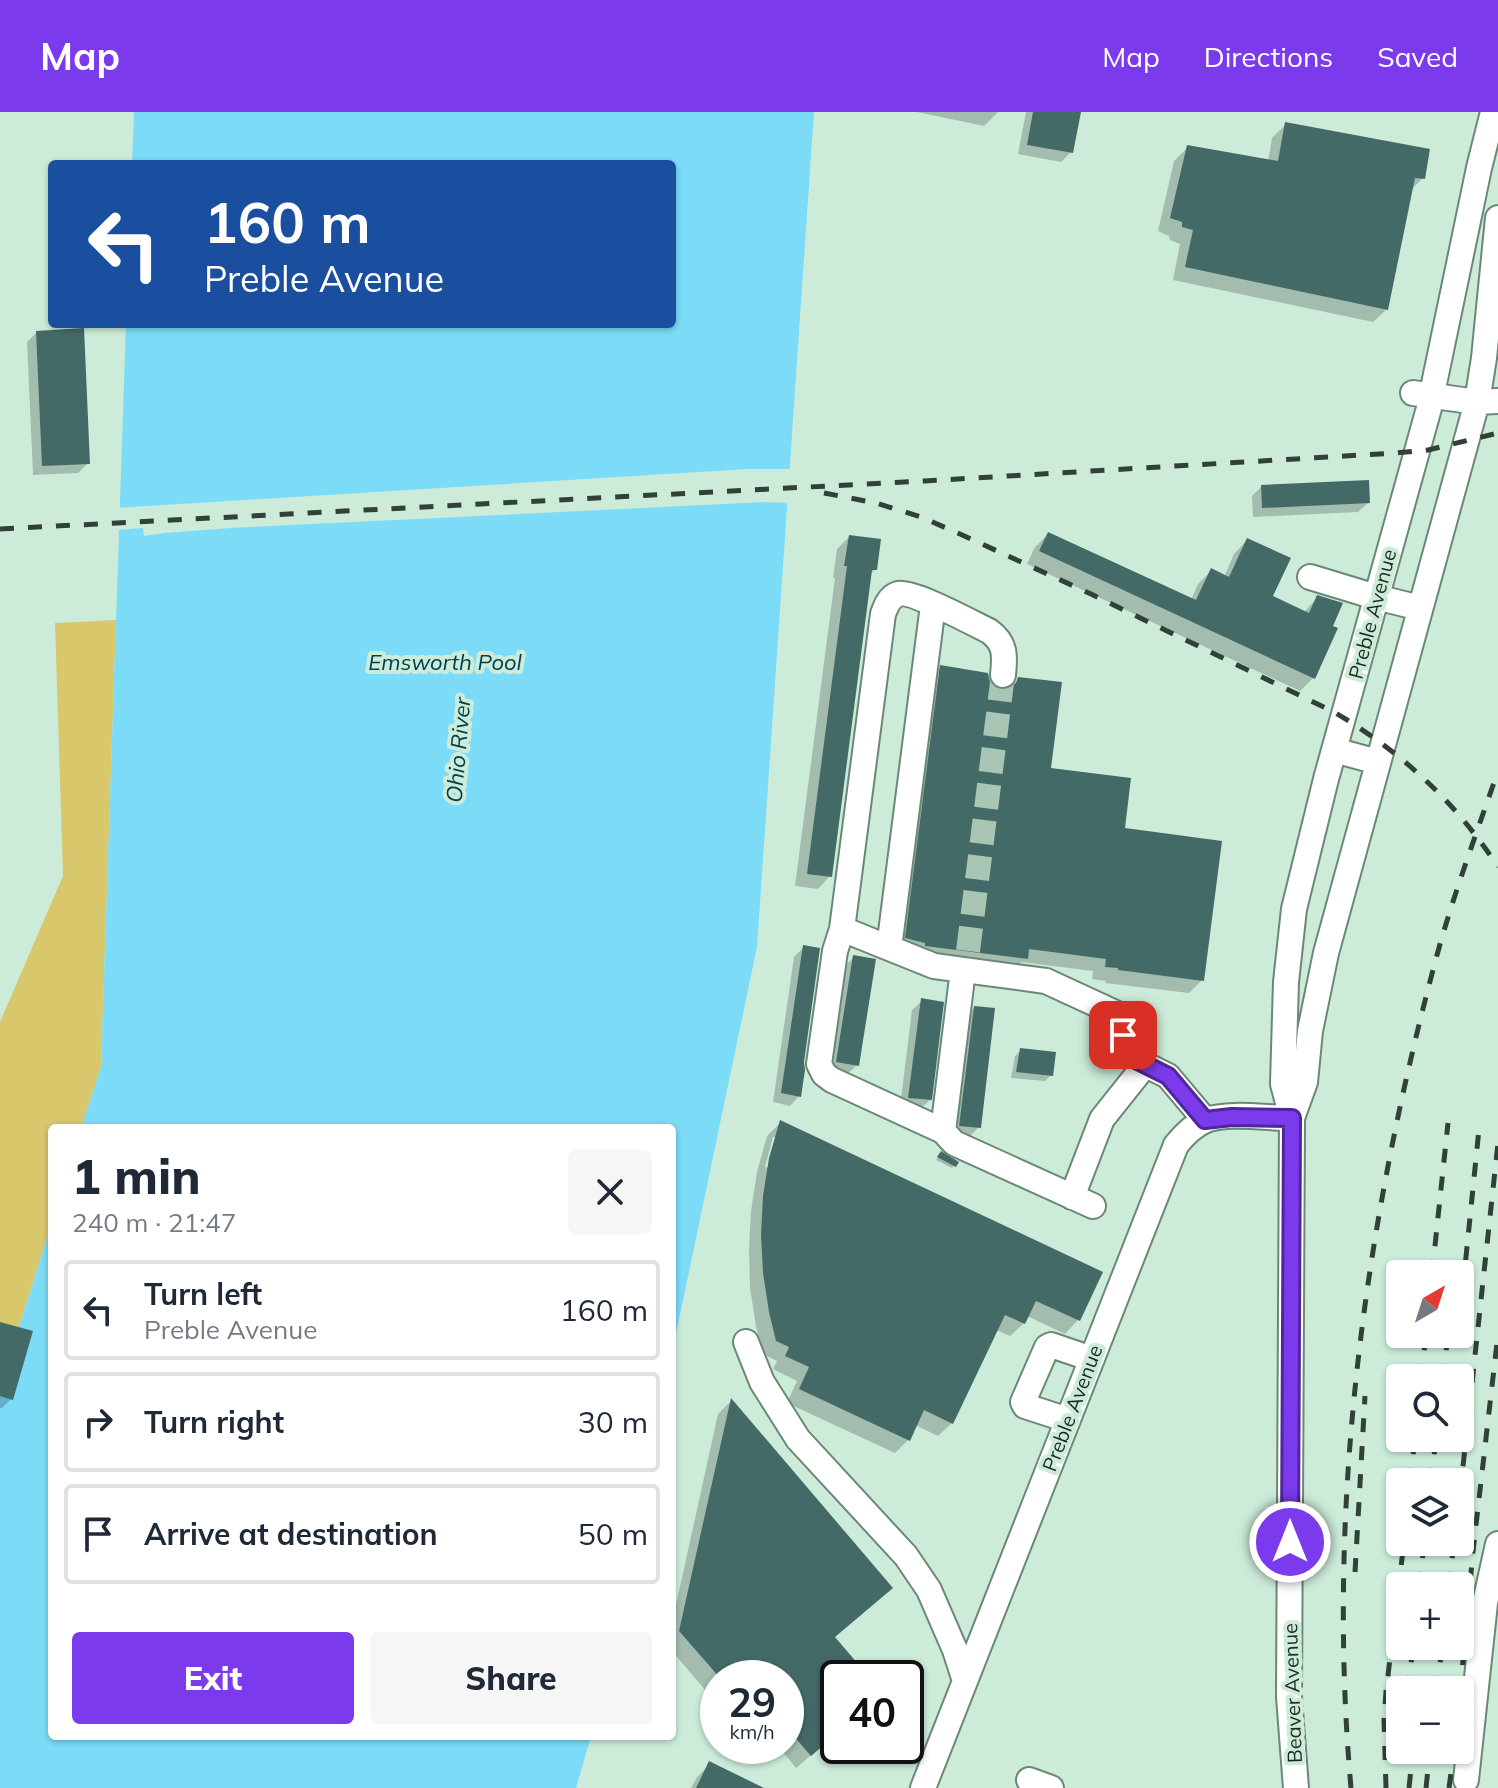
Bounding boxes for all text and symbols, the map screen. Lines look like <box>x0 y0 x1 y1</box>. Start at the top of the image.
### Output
text: Map <box>40 32 120 80</box>
text: Map <box>1102 39 1160 74</box>
text: Directions <box>1204 39 1333 74</box>
text: Saved <box>1377 39 1458 74</box>
text: 160 m <box>204 187 371 257</box>
icon: left <box>72 192 176 296</box>
text: Preble Avenue <box>204 256 444 301</box>
street label: Preble Avenue <box>1343 546 1401 682</box>
water label: Emsworth Pool <box>368 648 523 676</box>
water label: Ohio River <box>439 695 477 804</box>
pin <box>1089 1001 1157 1069</box>
icon: arrive <box>1101 1013 1145 1057</box>
text: 1 min <box>72 1146 201 1206</box>
button: close <box>568 1150 652 1234</box>
text: 240 m · 21:47 <box>72 1206 236 1239</box>
north arrow <box>1386 1260 1474 1348</box>
map controls <box>1386 1260 1474 1764</box>
text: Turn left <box>144 1275 262 1313</box>
icon: left <box>76 1288 120 1332</box>
text: 160 m <box>560 1291 648 1329</box>
text: Preble Avenue <box>144 1313 317 1346</box>
street label: Preble Avenue <box>1036 1341 1108 1475</box>
button: search <box>1386 1364 1474 1452</box>
icon: right <box>76 1400 120 1444</box>
text: Turn right <box>144 1403 284 1441</box>
text: 30 m <box>578 1403 648 1441</box>
button: layers <box>1386 1468 1474 1556</box>
position arrow <box>1248 1500 1332 1584</box>
icon: arrive <box>76 1512 120 1556</box>
text: Arrive at destination <box>144 1515 438 1553</box>
text: 50 m <box>578 1515 648 1553</box>
button: + <box>1386 1572 1474 1660</box>
street label: Beaver Avenue <box>1277 1623 1307 1763</box>
button: Exit <box>72 1632 354 1724</box>
button: Share <box>370 1632 652 1724</box>
speed limit sign: 40 <box>820 1660 924 1764</box>
button: − <box>1386 1676 1474 1764</box>
text: 29 <box>728 1677 776 1727</box>
text: km/h <box>729 1719 775 1744</box>

